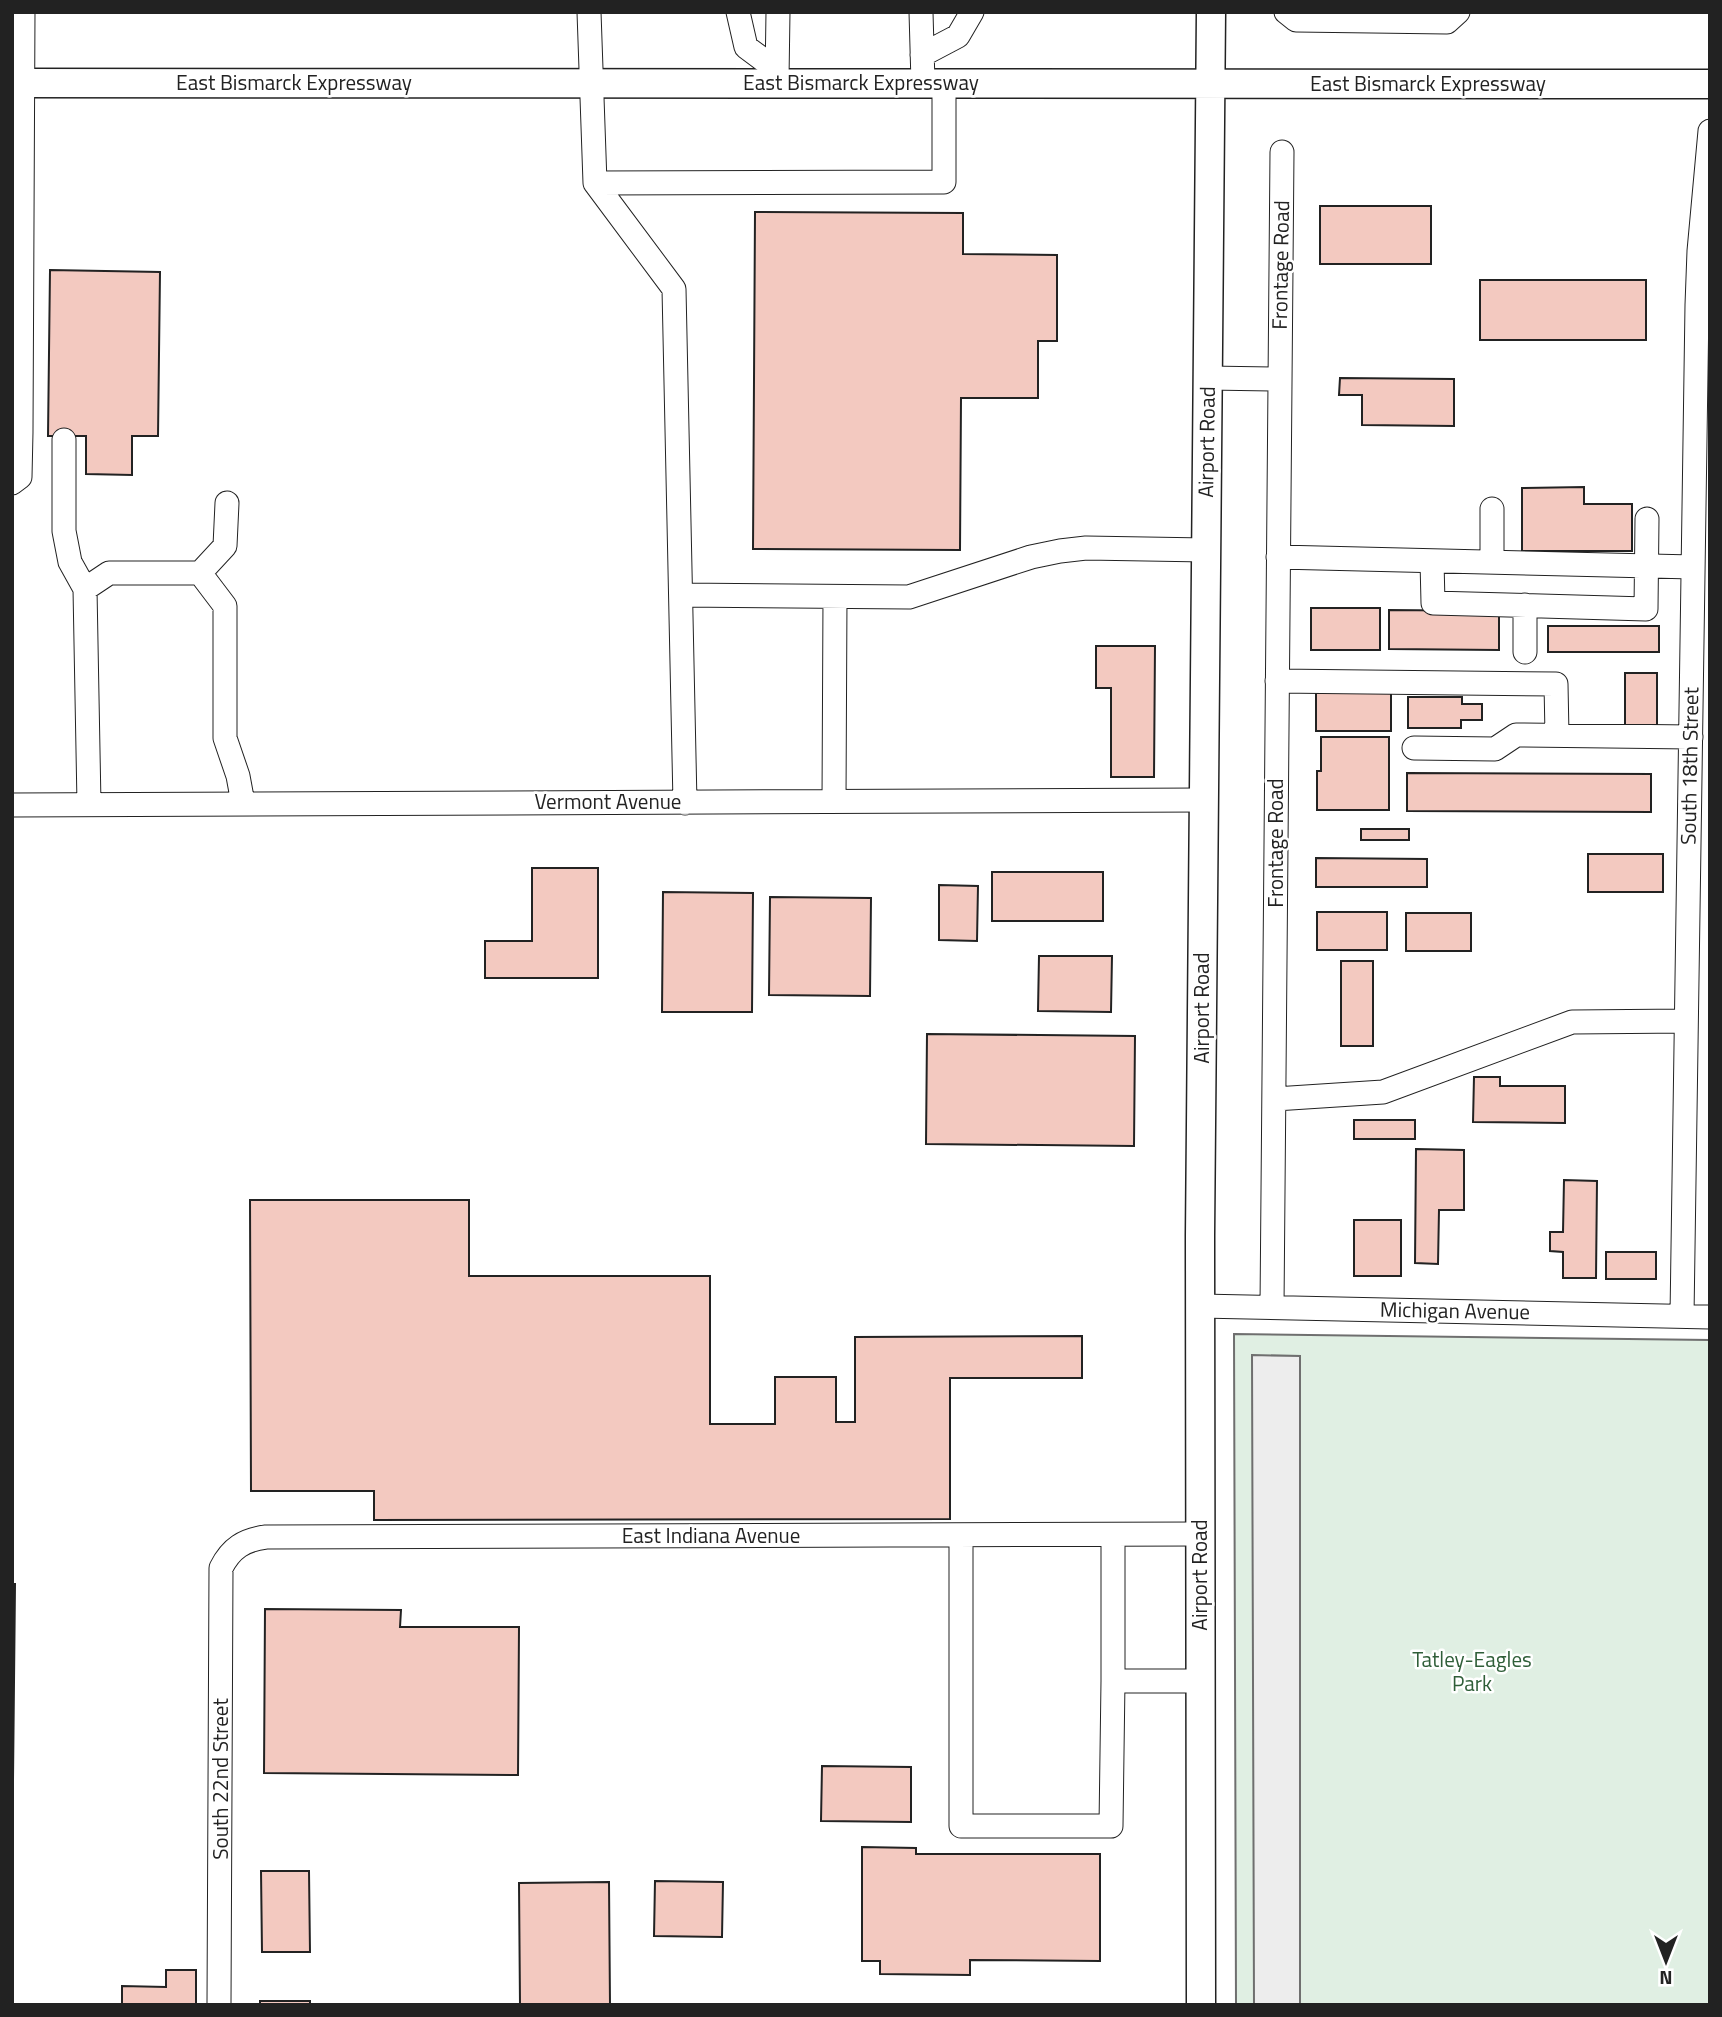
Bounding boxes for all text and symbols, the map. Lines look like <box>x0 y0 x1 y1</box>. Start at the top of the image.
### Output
street label: East Bismarck Expressway <box>176 66 412 98</box>
street label: East Bismarck Expressway <box>743 66 979 98</box>
street label: East Bismarck Expressway <box>1310 67 1546 99</box>
street label: Frontage Road <box>1263 200 1297 330</box>
street label: Airport Road <box>1189 386 1223 498</box>
street label: South 18th Street <box>1672 686 1706 845</box>
street label: Frontage Road <box>1259 778 1291 908</box>
street label: Vermont Avenue <box>535 785 681 817</box>
street label: Airport Road <box>1185 952 1217 1064</box>
street label: Michigan Avenue <box>1380 1293 1530 1327</box>
street label: East Indiana Avenue <box>622 1519 800 1551</box>
street label: Airport Road <box>1183 1519 1215 1631</box>
park label: Tatley-Eagles Park <box>1412 1643 1532 1699</box>
street label: South 22nd Street <box>204 1698 236 1860</box>
north arrow <box>1631 1926 1701 1996</box>
text: N <box>1659 1964 1673 1993</box>

